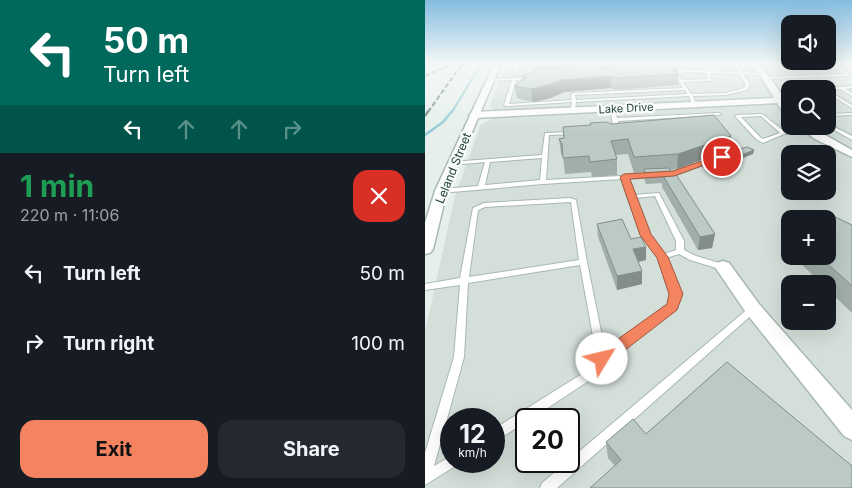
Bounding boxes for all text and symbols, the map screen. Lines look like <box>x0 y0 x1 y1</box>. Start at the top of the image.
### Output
map controls <box>781 15 836 330</box>
button: sound <box>781 15 836 70</box>
text: 50 m <box>103 19 189 61</box>
icon: left <box>20 20 85 85</box>
text: Turn left <box>103 61 189 87</box>
button: search <box>781 80 836 135</box>
street label: Lake Drive <box>598 100 654 116</box>
icon: left <box>119 115 147 143</box>
icon: ahead <box>172 115 200 143</box>
icon: ahead <box>225 115 253 143</box>
icon: right <box>278 115 306 143</box>
street label: Leland Street <box>432 130 474 206</box>
pin <box>701 136 743 178</box>
icon: arrive <box>708 143 736 171</box>
button: layers <box>781 145 836 200</box>
text: 1 min <box>20 168 94 204</box>
button: close <box>353 170 405 222</box>
text: 220 m · 11:06 <box>20 205 119 225</box>
button: + <box>781 210 836 265</box>
icon: left <box>20 259 48 287</box>
text: Turn left <box>63 262 141 285</box>
text: 50 m <box>359 262 405 285</box>
button: − <box>781 275 836 330</box>
icon: right <box>20 329 48 357</box>
text: Turn right <box>63 332 154 355</box>
text: 100 m <box>351 332 405 355</box>
position arrow <box>575 332 627 384</box>
speed limit sign: 20 <box>515 408 580 473</box>
text: 12 <box>459 419 486 449</box>
button: Exit <box>20 420 208 478</box>
button: Share <box>218 420 405 478</box>
text: km/h <box>458 445 487 460</box>

